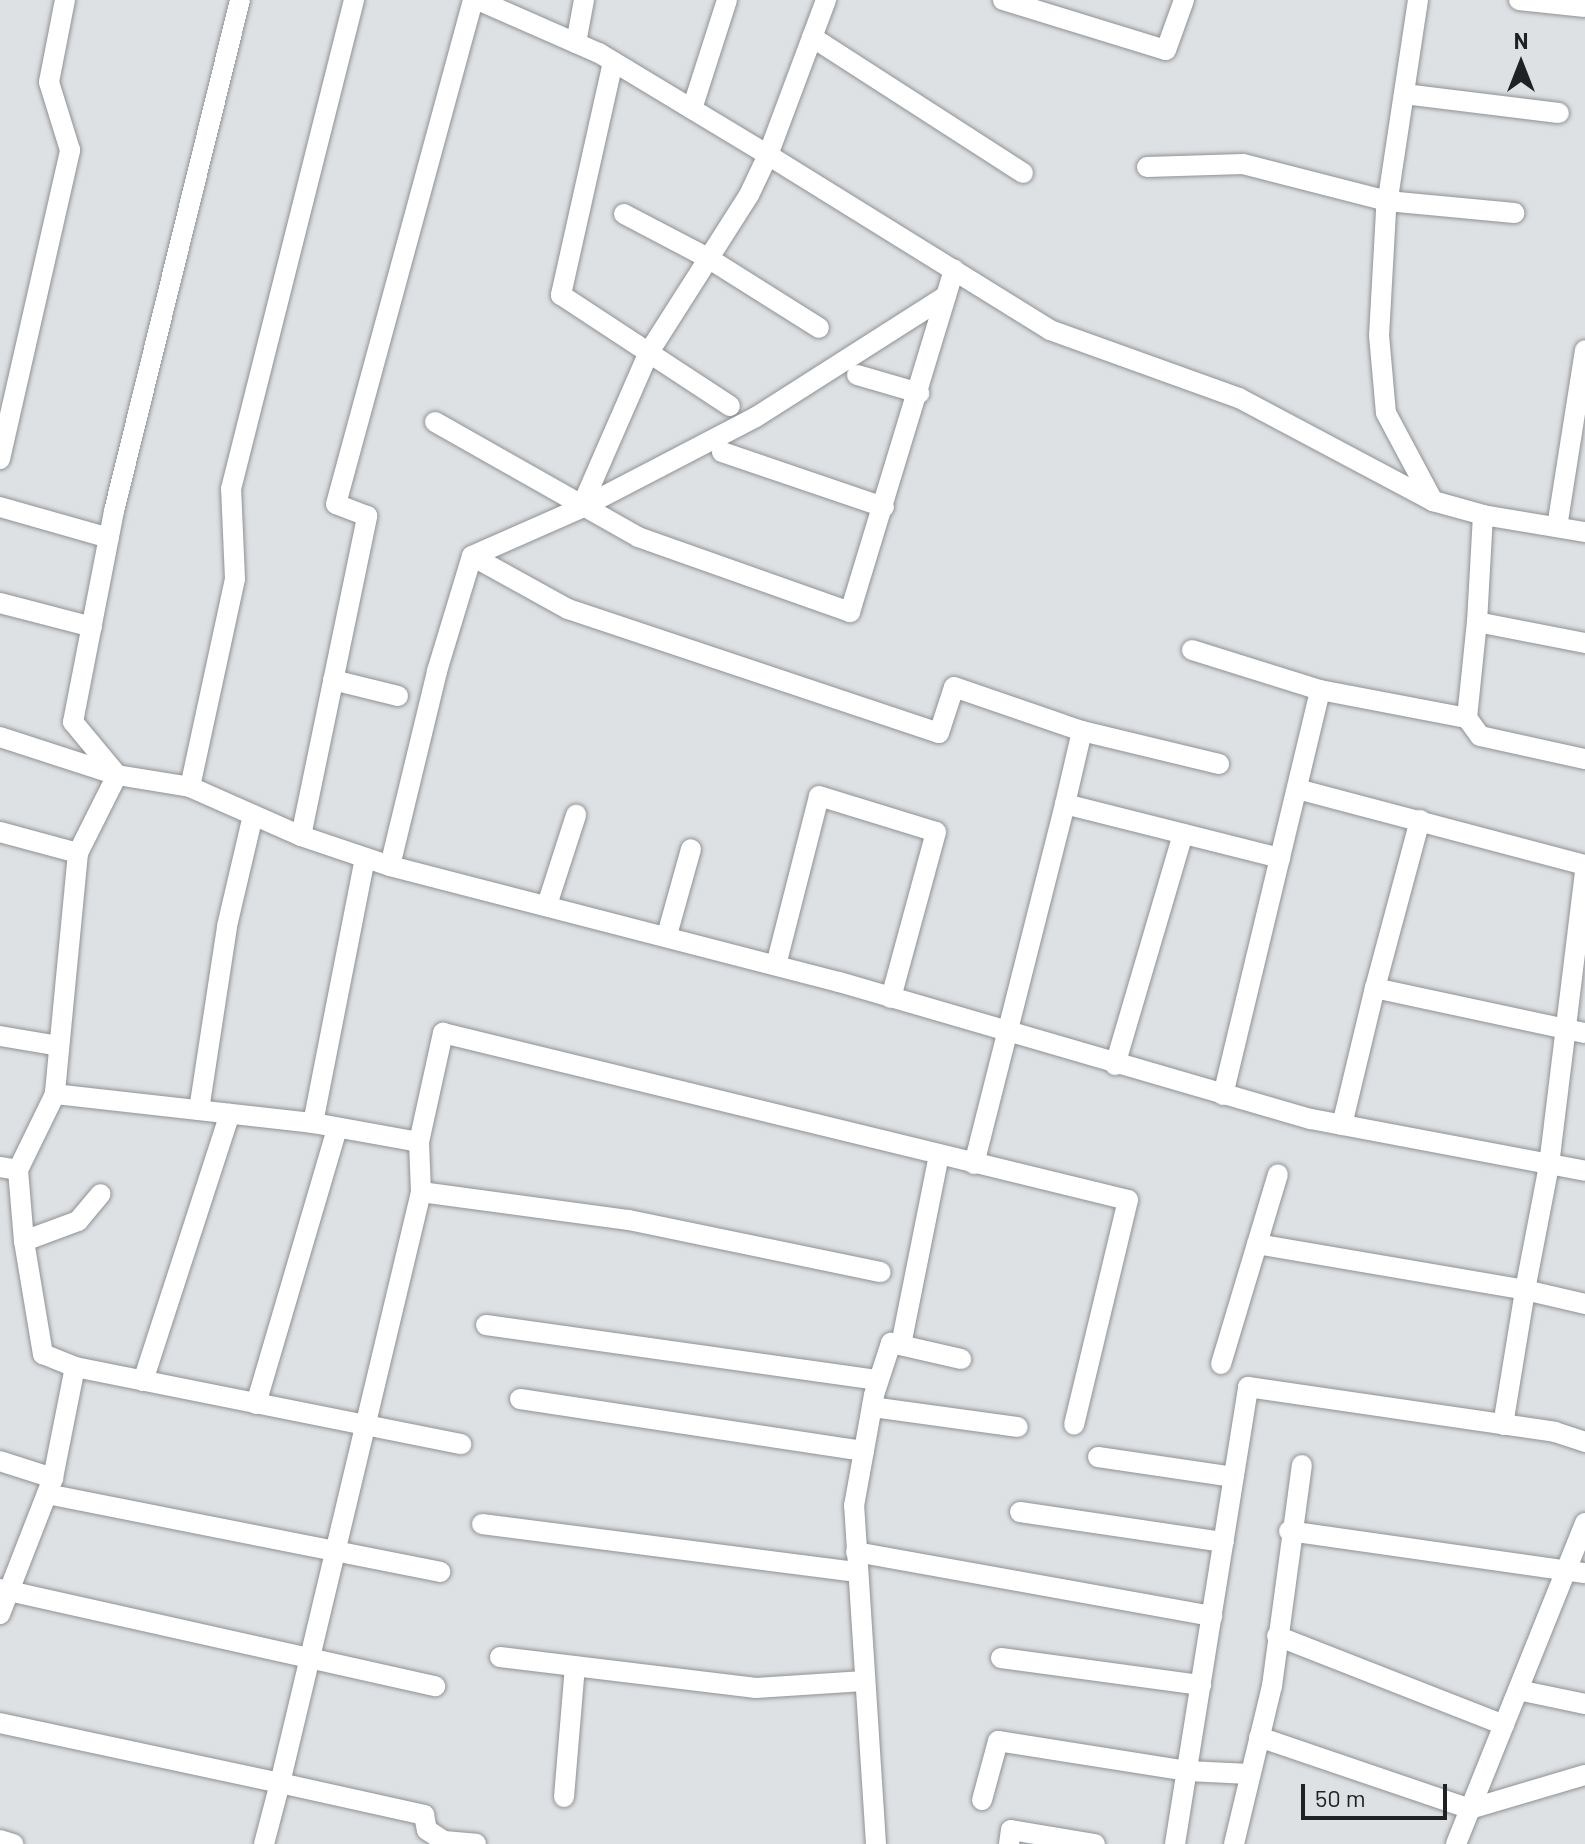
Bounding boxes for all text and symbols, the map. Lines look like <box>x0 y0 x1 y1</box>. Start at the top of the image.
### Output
north arrow <box>1481 24 1561 104</box>
text: N <box>1514 27 1528 53</box>
scale bar <box>1305 1768 1451 1818</box>
text: 50 m <box>1315 1783 1366 1812</box>

